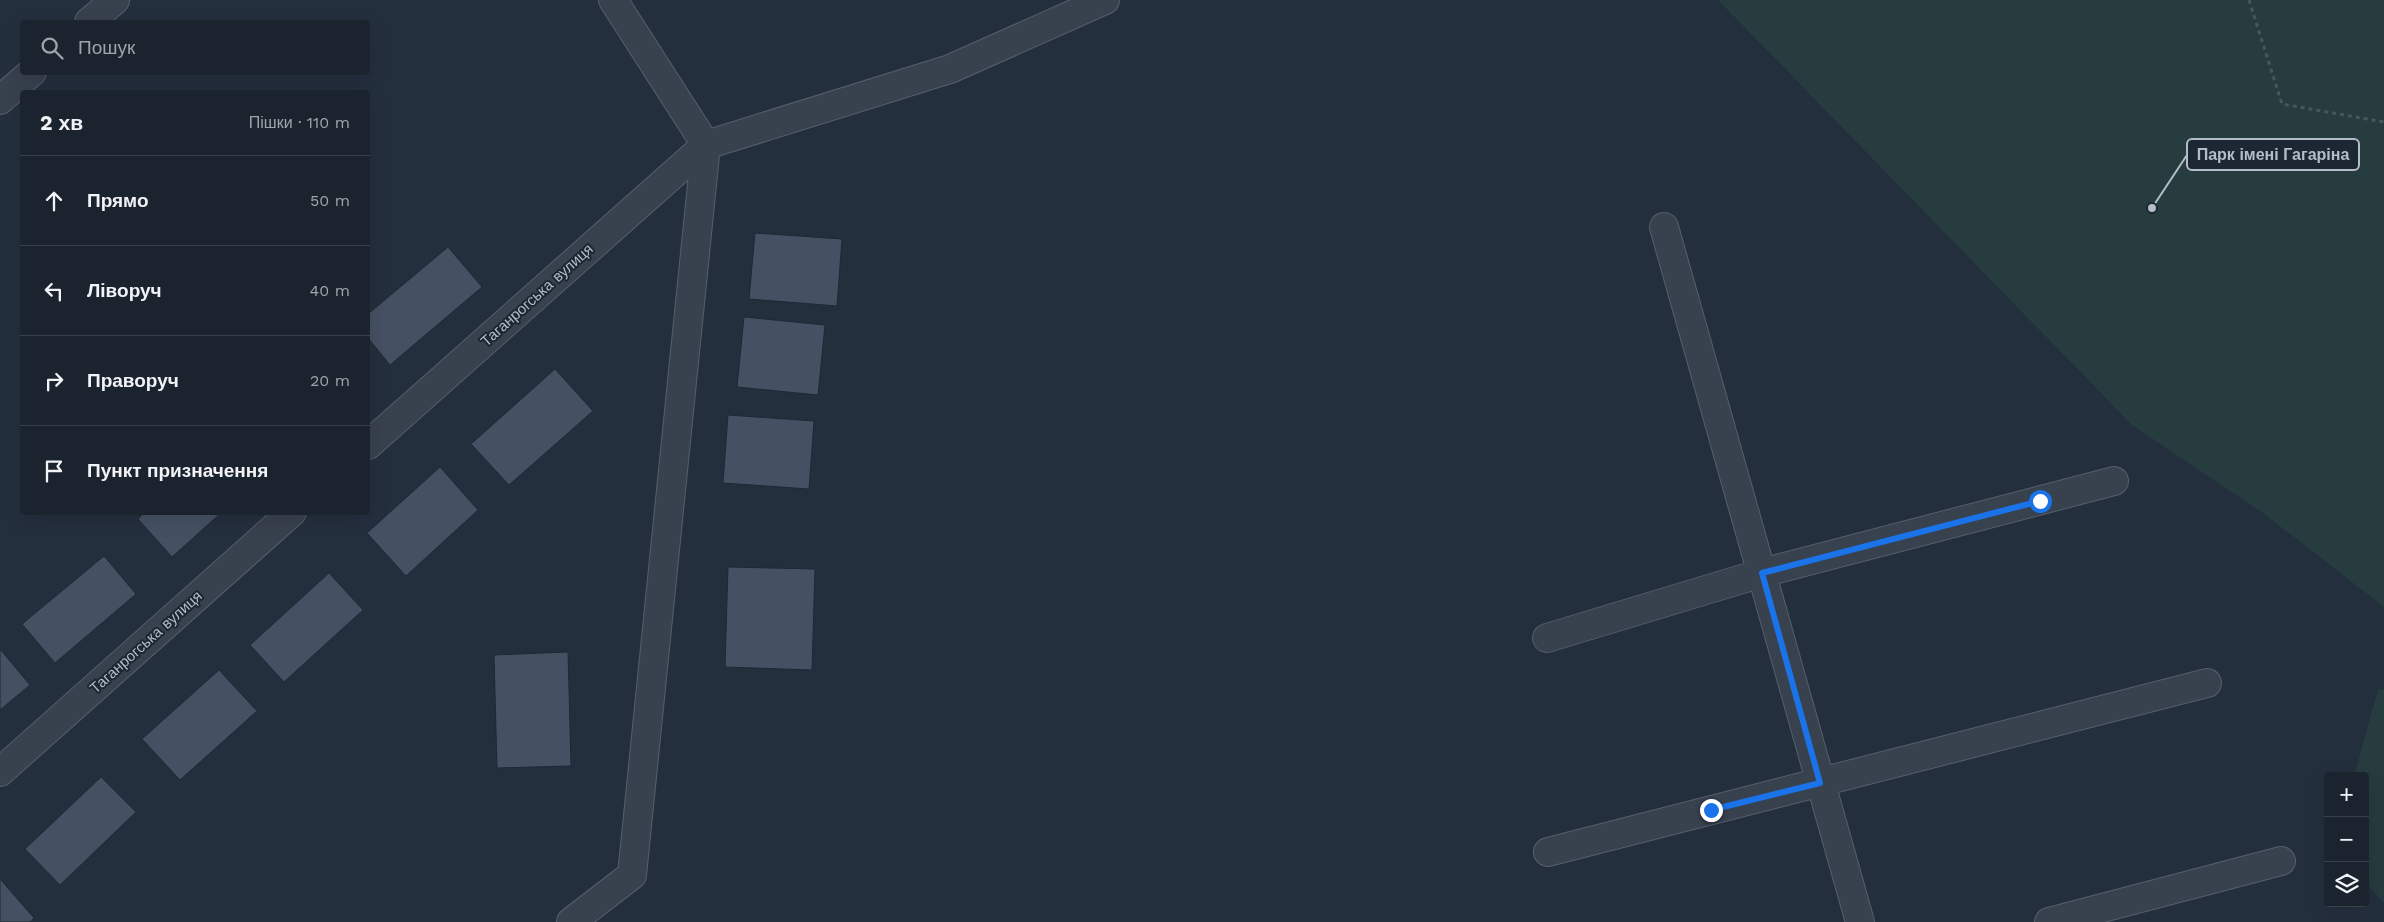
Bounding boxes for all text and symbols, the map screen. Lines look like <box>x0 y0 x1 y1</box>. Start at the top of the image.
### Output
search box <box>20 20 370 75</box>
icon: search <box>38 34 66 62</box>
text: Пошук <box>78 36 135 59</box>
text: 2 хв <box>40 110 83 135</box>
text: Пішки · 110 m <box>249 113 350 132</box>
callout: Парк імені Гагаріна <box>2187 139 2359 170</box>
text: Парк імені Гагаріна <box>2197 145 2349 164</box>
icon: ahead <box>40 187 68 215</box>
text: Прямо <box>87 189 149 212</box>
text: 50 m <box>310 191 350 210</box>
street label: Таганрогська вулиця <box>477 240 597 350</box>
icon: left <box>40 277 68 305</box>
text: Ліворуч <box>87 279 162 302</box>
text: 40 m <box>310 281 350 300</box>
icon: right <box>40 367 68 395</box>
text: Праворуч <box>87 369 179 392</box>
text: 20 m <box>310 371 350 390</box>
icon: arrive <box>40 457 68 485</box>
text: Пункт призначення <box>87 459 268 482</box>
route start <box>2029 490 2052 513</box>
street label: Таганрогська вулиця <box>86 587 206 697</box>
map controls <box>2324 772 2369 907</box>
button: + <box>2324 772 2369 817</box>
route end <box>1700 799 1723 822</box>
button: − <box>2324 817 2369 862</box>
button: layers <box>2324 862 2369 907</box>

